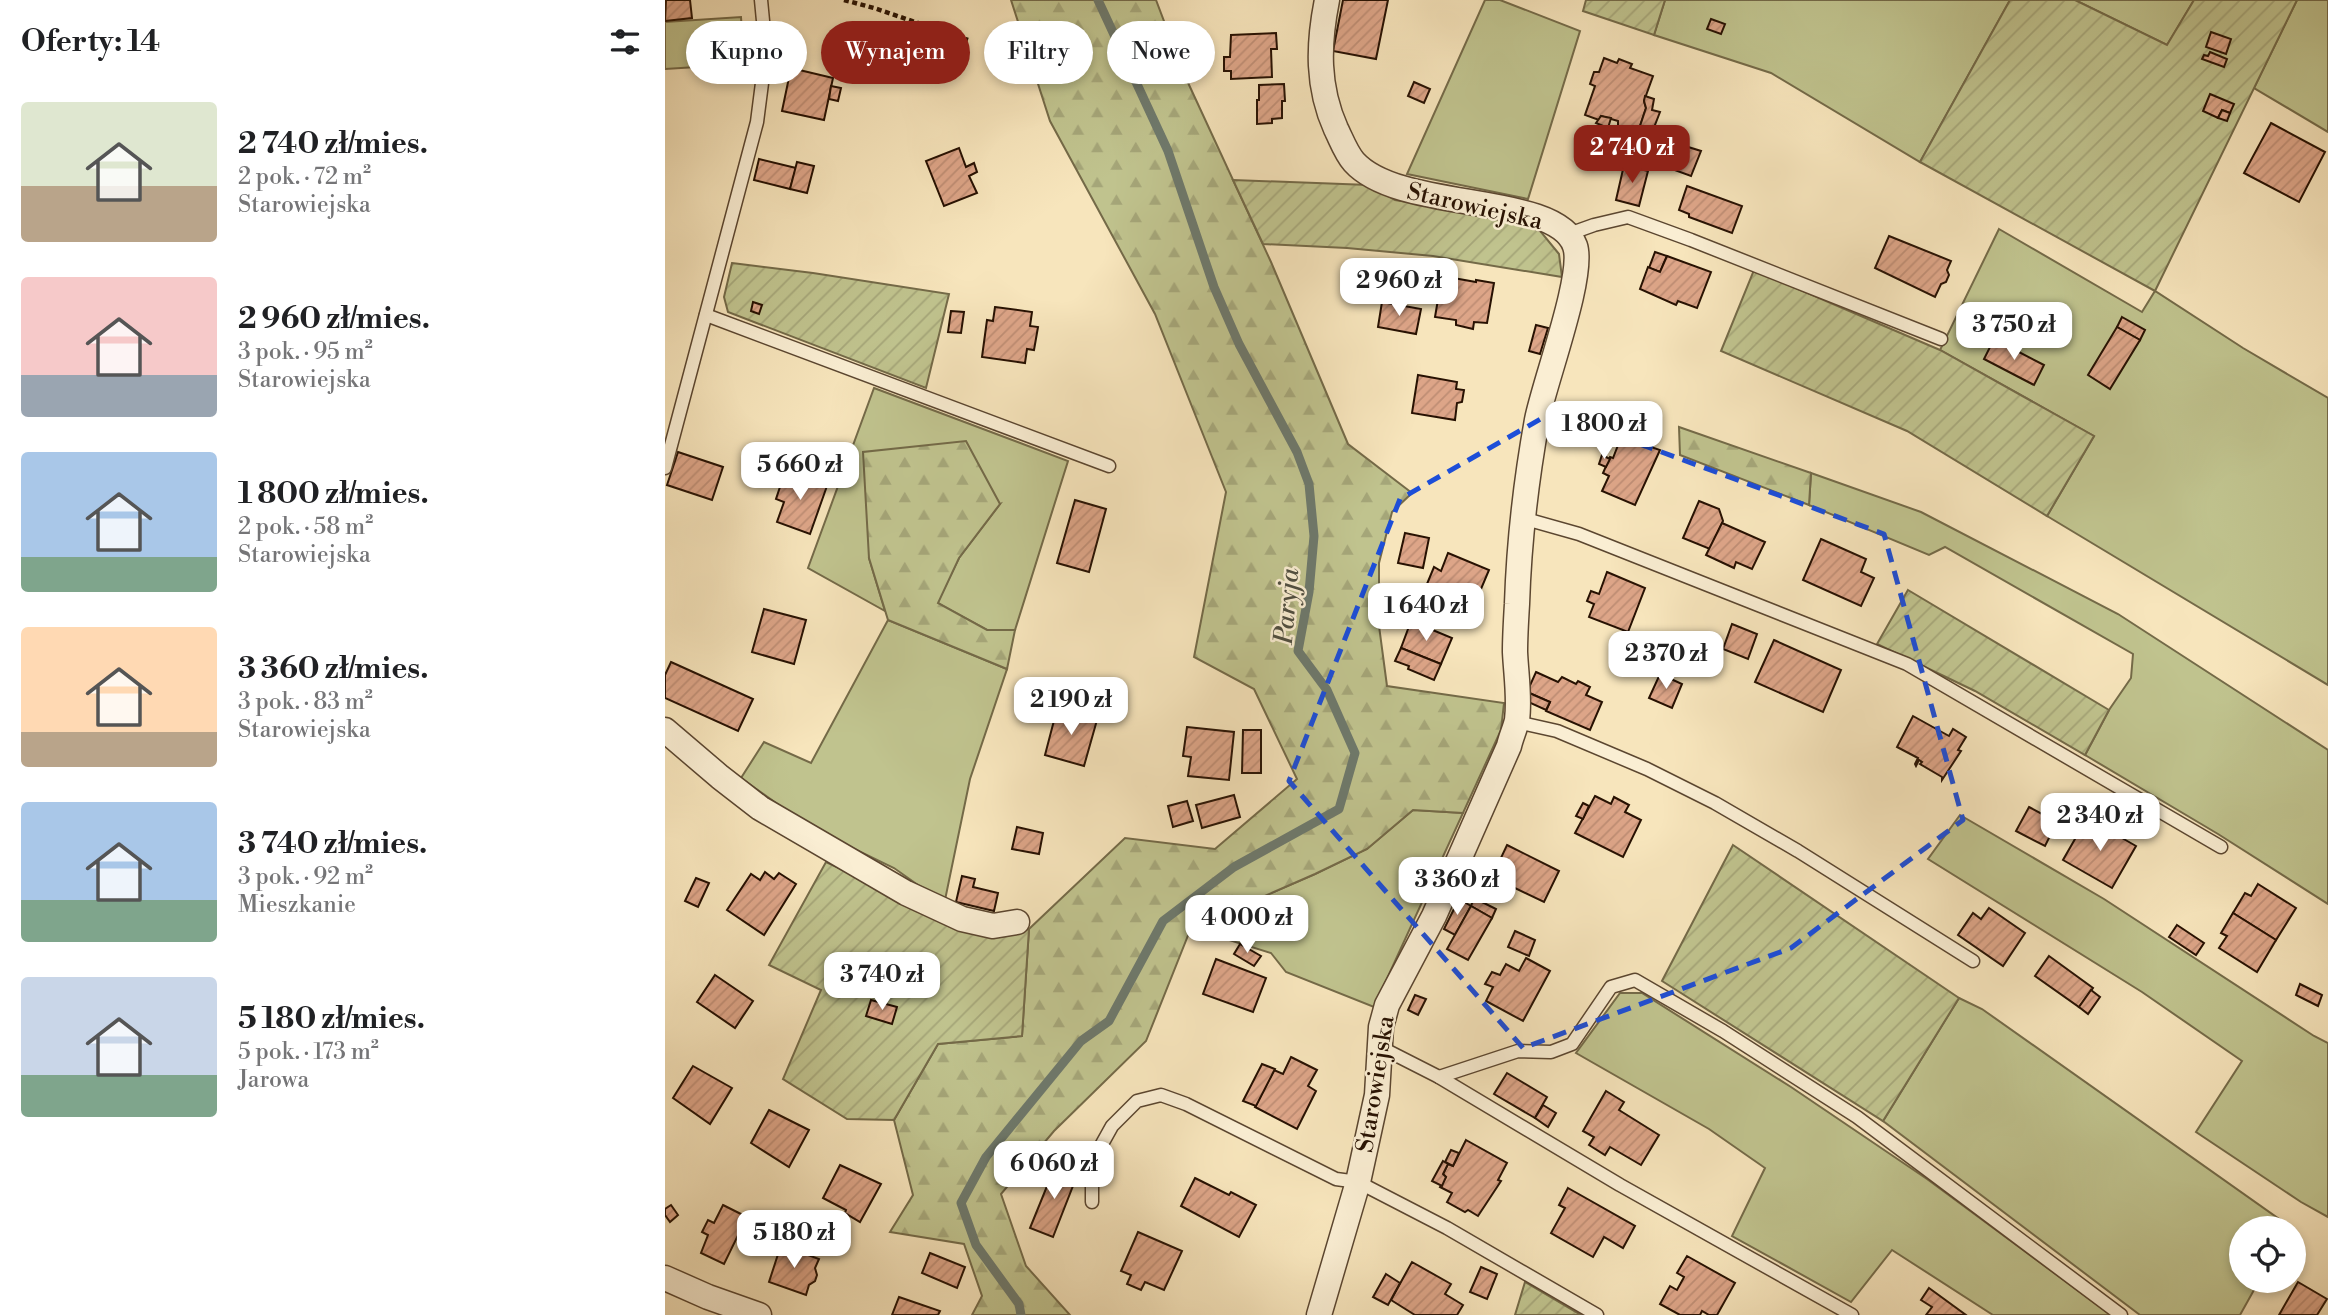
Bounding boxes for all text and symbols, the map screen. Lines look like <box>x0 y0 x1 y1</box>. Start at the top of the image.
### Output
chip: Kupno <box>686 21 807 84</box>
chip: Wynajem <box>821 21 970 84</box>
chip: Filtry <box>984 21 1093 84</box>
chip: Nowe <box>1107 21 1215 84</box>
text: Oferty: 14 <box>21 23 160 61</box>
icon: filters <box>606 23 644 61</box>
text: 2 740 zł/mies. <box>238 125 428 163</box>
pin: 2 740 zł <box>1560 125 1704 185</box>
icon: home <box>77 130 161 214</box>
text: 2 740 zł <box>1590 134 1674 162</box>
text: 2 pok. · 72 m² <box>238 163 371 191</box>
street label: Starowiejska <box>1404 177 1546 237</box>
text: Starowiejska <box>238 191 371 219</box>
pin: 2 960 zł <box>1327 258 1471 318</box>
text: 2 960 zł <box>1356 267 1442 295</box>
text: 2 960 zł/mies. <box>238 300 430 338</box>
pin: 3 750 zł <box>1942 302 2086 362</box>
icon: home <box>77 305 161 389</box>
text: 3 750 zł <box>1972 311 2056 339</box>
text: 3 pok. · 95 m² <box>238 338 373 366</box>
text: Starowiejska <box>238 366 371 394</box>
pin: 1 800 zł <box>1532 402 1676 461</box>
text: 1 800 zł <box>1561 410 1647 438</box>
pin: 5 660 zł <box>728 442 872 502</box>
text: 5 660 zł <box>757 451 843 479</box>
text: 1 800 zł/mies. <box>238 475 429 513</box>
icon: home <box>77 480 161 564</box>
text: 2 pok. · 58 m² <box>238 513 373 541</box>
text: Starowiejska <box>238 541 371 569</box>
water label: Paryja <box>1268 566 1306 646</box>
pin: 1 640 zł <box>1354 584 1498 643</box>
text: 1 640 zł <box>1384 592 1468 620</box>
pin: 2 370 zł <box>1594 632 1738 691</box>
text: 2 370 zł <box>1624 640 1708 668</box>
text: 3 360 zł/mies. <box>238 650 428 688</box>
icon: home <box>77 655 161 739</box>
pin: 2 190 zł <box>999 678 1143 737</box>
text: 2 190 zł <box>1030 686 1112 714</box>
text: 3 pok. · 83 m² <box>238 688 373 716</box>
text: Starowiejska <box>238 716 371 744</box>
pin: 2 340 zł <box>2028 794 2172 853</box>
text: 2 340 zł <box>2057 802 2143 830</box>
text: 3 740 zł/mies. <box>238 825 427 863</box>
icon: home <box>77 830 161 914</box>
pin: 3 360 zł <box>1385 858 1529 917</box>
text: 3 pok. · 92 m² <box>238 863 373 891</box>
text: 3 360 zł <box>1415 866 1499 894</box>
text: Mieszkanie <box>238 891 356 919</box>
pin: 4 000 zł <box>1175 895 1319 955</box>
text: 4 000 zł <box>1201 904 1293 932</box>
pin: 3 740 zł <box>810 953 954 1012</box>
text: 3 740 zł <box>840 961 924 989</box>
text: 5 180 zł/mies. <box>238 1000 425 1038</box>
icon: home <box>77 1005 161 1089</box>
street label: Starowiejska <box>1350 1013 1402 1155</box>
text: 5 pok. · 173 m² <box>238 1038 379 1066</box>
text: Jarowa <box>238 1066 309 1094</box>
pin: 6 060 zł <box>982 1142 1126 1201</box>
text: 6 060 zł <box>1010 1150 1098 1178</box>
pin: 5 180 zł <box>722 1210 866 1270</box>
map controls <box>2229 1216 2306 1293</box>
button: locate <box>2229 1216 2306 1293</box>
text: 5 180 zł <box>753 1219 835 1247</box>

